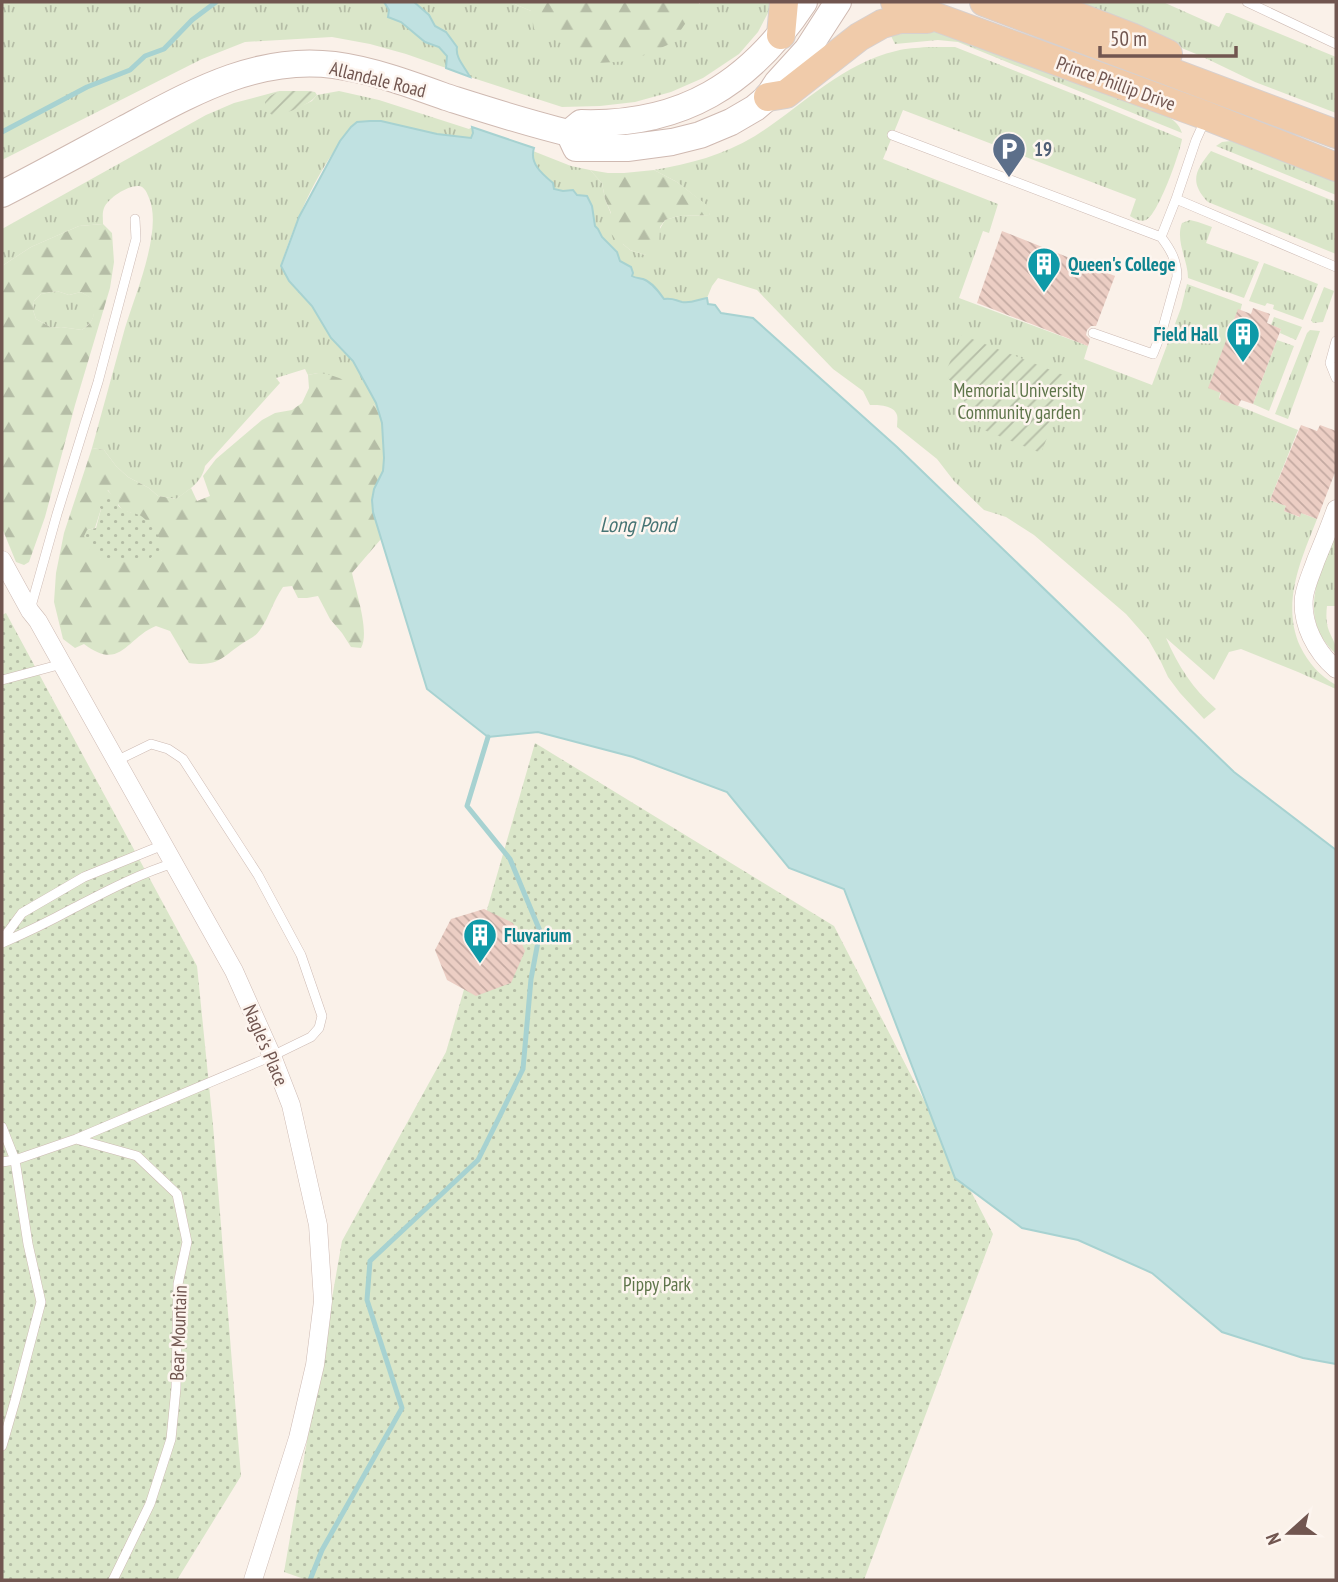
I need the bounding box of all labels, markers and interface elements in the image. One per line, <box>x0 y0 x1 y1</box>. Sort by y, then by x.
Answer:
scale bar <box>1100 14 1236 58</box>
text: 50 m <box>1110 25 1147 52</box>
street label: Prince Phillip Drive <box>1053 50 1179 116</box>
street label: Allandale Road <box>327 55 429 103</box>
parking icon: 19 <box>990 130 1028 179</box>
place label: 19 <box>1034 137 1052 161</box>
building icon: Queen's College <box>1025 245 1063 294</box>
place label: Queen's College <box>1068 252 1176 276</box>
building icon: Field Hall <box>1224 315 1262 364</box>
place label: Field Hall <box>1153 322 1218 346</box>
park label: Memorial University Community garden <box>953 378 1086 424</box>
water label: Long Pond <box>600 511 679 538</box>
building icon: Fluvarium <box>461 916 499 965</box>
place label: Fluvarium <box>504 923 571 947</box>
street label: Nagle's Place <box>238 1001 294 1089</box>
park label: Pippy Park <box>623 1272 692 1296</box>
street label: Bear Mountain <box>164 1285 192 1381</box>
north arrow <box>1254 1498 1324 1568</box>
text: N <box>1260 1530 1286 1548</box>

